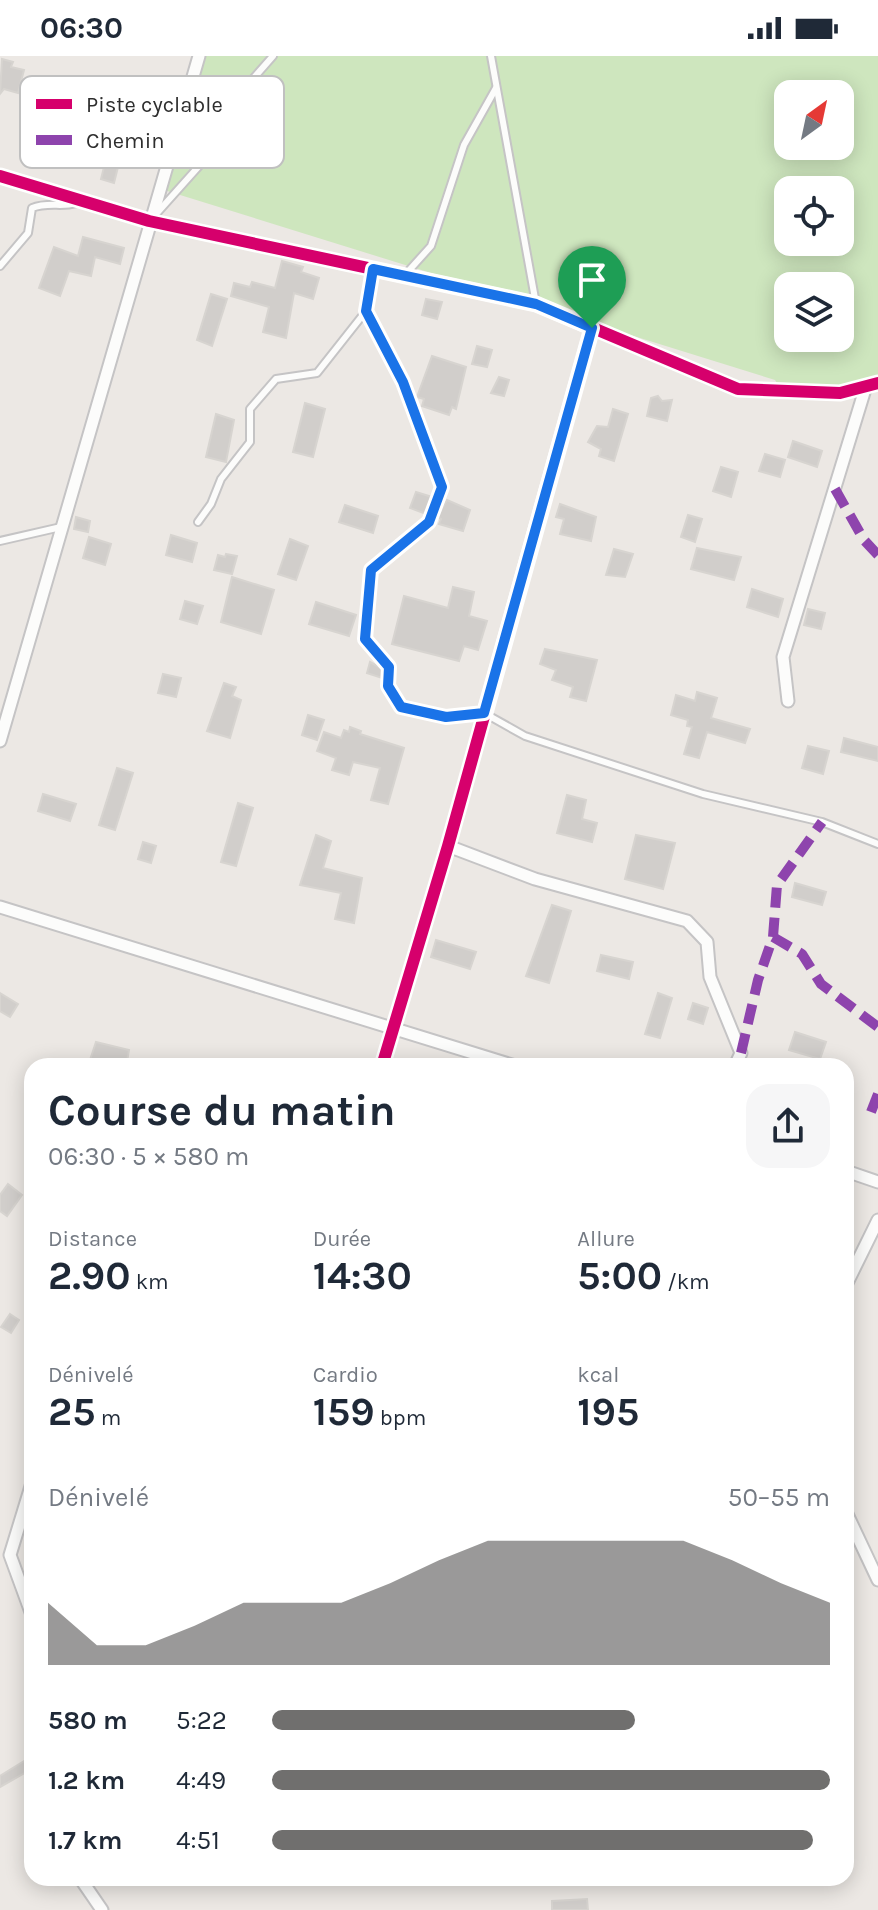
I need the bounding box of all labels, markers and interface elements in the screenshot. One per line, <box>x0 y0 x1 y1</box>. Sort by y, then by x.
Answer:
text: 06:30 <box>40 10 123 46</box>
legend <box>20 76 284 168</box>
north arrow <box>774 80 854 160</box>
map controls <box>774 80 854 352</box>
text: Piste cyclable <box>86 92 223 118</box>
text: Chemin <box>86 128 164 154</box>
button: locate <box>774 176 854 256</box>
pin <box>558 246 626 328</box>
icon: arrive <box>570 258 614 302</box>
button: layers <box>774 272 854 352</box>
button: share <box>746 1084 830 1168</box>
text: Course du matin <box>48 1085 396 1136</box>
text: 06:30 · 5 × 580 m <box>48 1141 249 1172</box>
text: Distance <box>48 1226 137 1252</box>
text: Durée <box>313 1226 371 1252</box>
text: Allure <box>577 1226 635 1252</box>
text: 2.90 <box>48 1252 131 1299</box>
text: 14:30 <box>313 1252 412 1299</box>
text: 5:00 <box>577 1252 662 1299</box>
text: km <box>131 1269 169 1295</box>
text: /km <box>662 1269 710 1295</box>
text: Dénivelé <box>48 1362 133 1388</box>
text: Cardio <box>313 1362 378 1388</box>
text: kcal <box>577 1362 619 1388</box>
text: 25 <box>48 1388 95 1435</box>
text: 159 <box>313 1388 375 1435</box>
text: 195 <box>577 1388 639 1435</box>
text: m <box>95 1405 121 1431</box>
text: bpm <box>375 1405 426 1431</box>
text: Dénivelé <box>48 1482 149 1513</box>
text: 50–55 m <box>728 1482 830 1513</box>
text: 580 m <box>48 1705 128 1736</box>
text: 5:22 <box>176 1705 227 1736</box>
text: 1.2 km <box>48 1765 125 1796</box>
text: 4:49 <box>176 1765 226 1796</box>
text: 1.7 km <box>48 1825 122 1856</box>
text: 4:51 <box>176 1825 220 1856</box>

